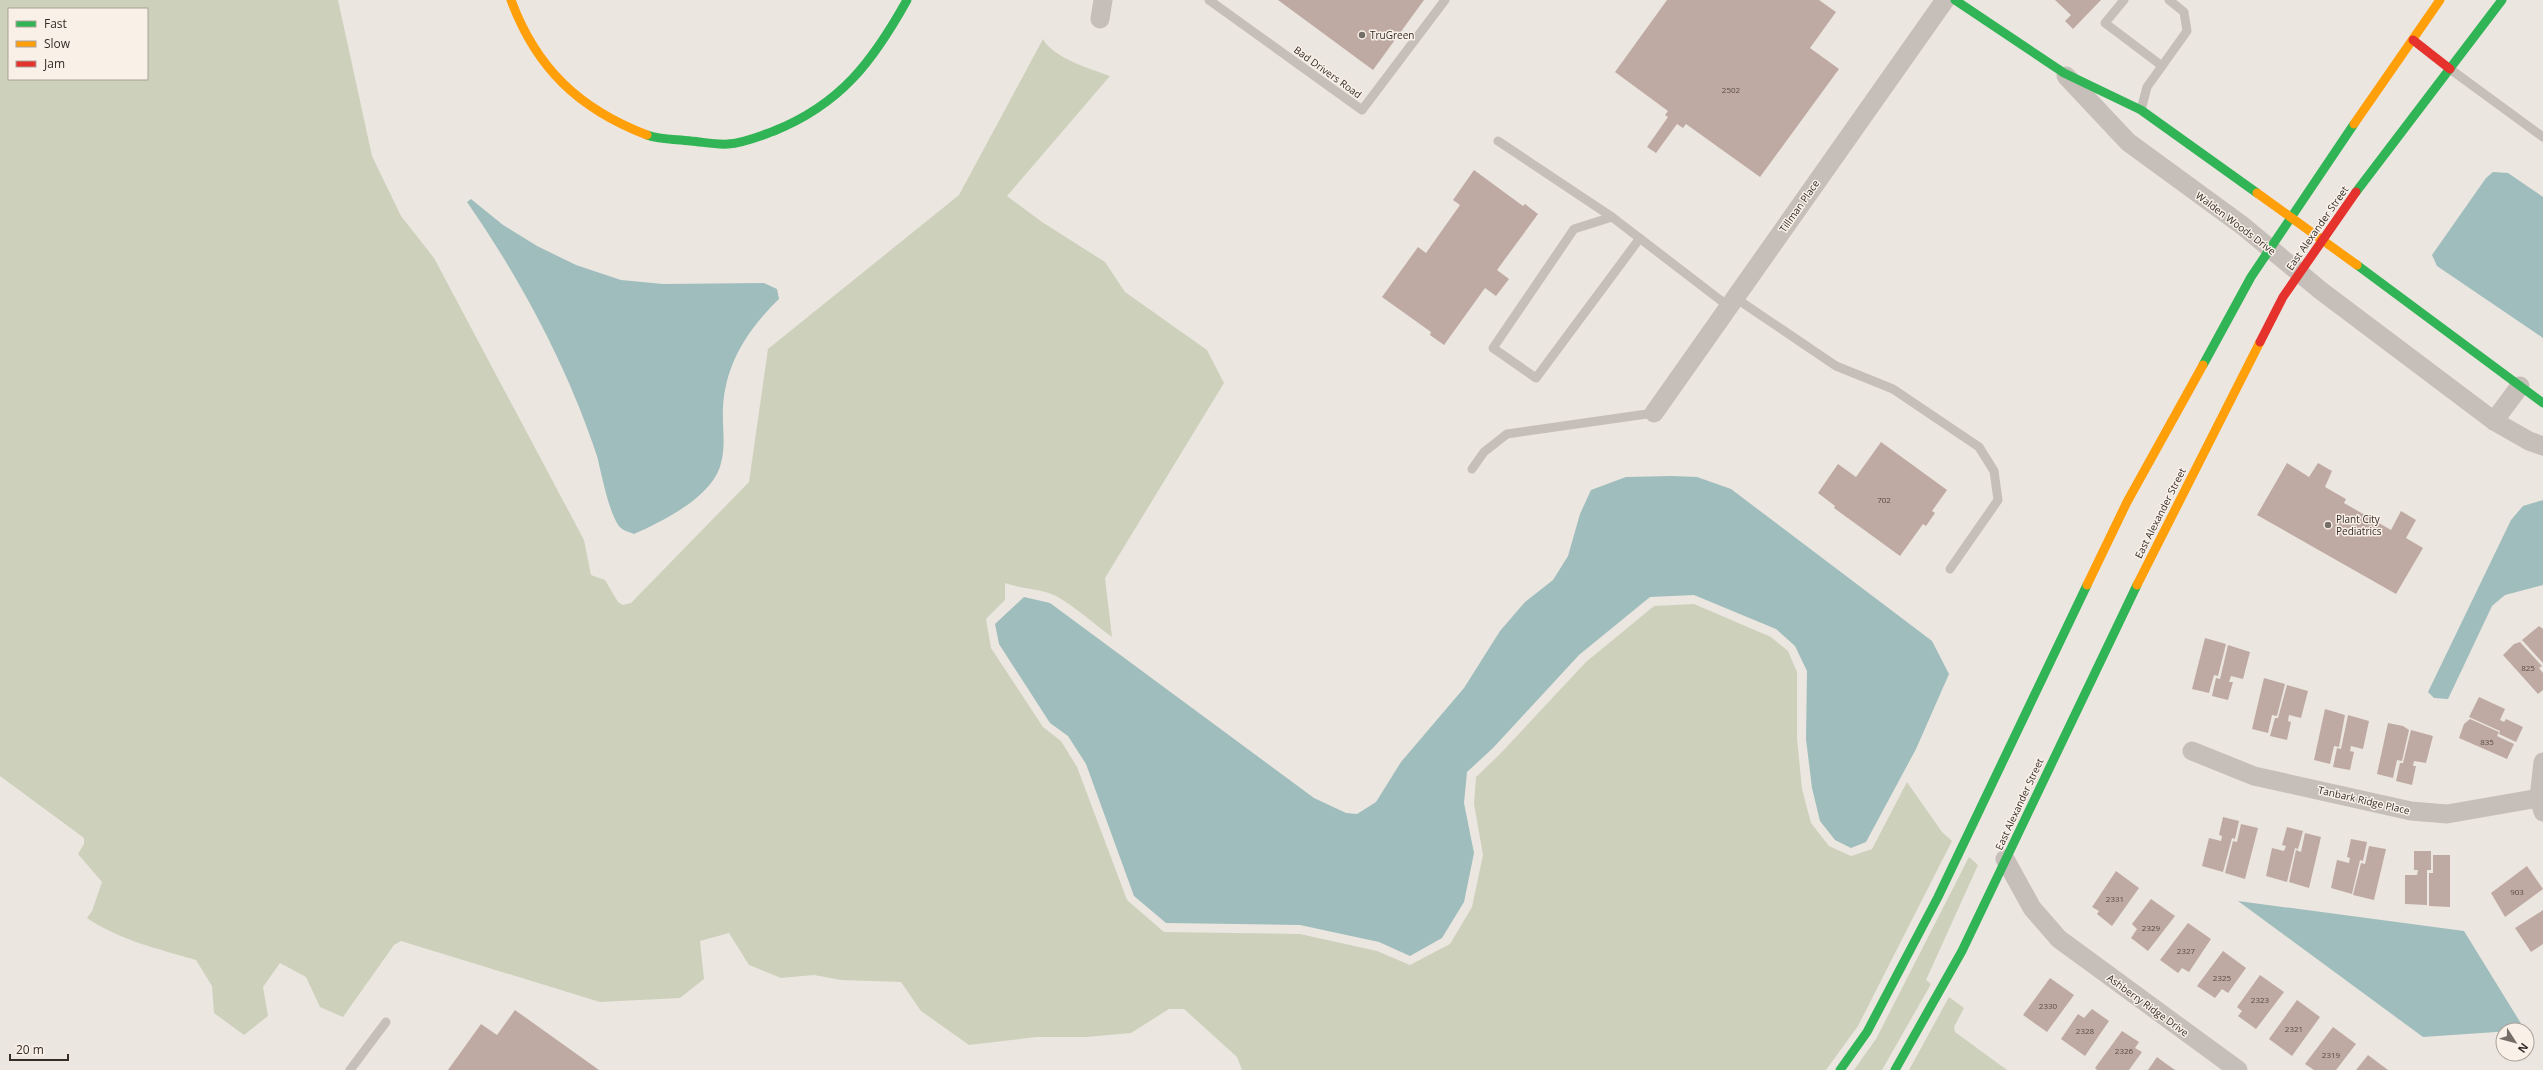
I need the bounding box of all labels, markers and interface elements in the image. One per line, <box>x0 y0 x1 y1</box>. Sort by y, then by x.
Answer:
legend <box>8 8 148 80</box>
text: Fast <box>44 15 67 32</box>
place label: TruGreen <box>1370 28 1414 42</box>
marker: TruGreen <box>1357 30 1367 40</box>
text: Slow <box>44 35 71 52</box>
street label: Bad Drivers Road <box>1291 43 1365 101</box>
text: Jam <box>43 55 65 72</box>
house number: 2502 <box>1722 84 1741 95</box>
street label: Tillman Place <box>1776 177 1822 235</box>
street label: East Alexander Street <box>2283 183 2352 273</box>
street label: Walden Woods Drive <box>2193 188 2279 258</box>
street label: East Alexander Street <box>2131 465 2189 561</box>
house number: 702 <box>1877 494 1891 505</box>
place label: Plant City Pediatrics <box>2336 512 2382 538</box>
marker: Plant City Pediatrics <box>2323 520 2333 530</box>
house number: 825 <box>2521 662 2535 673</box>
house number: 835 <box>2480 736 2494 747</box>
street label: East Alexander Street <box>1992 755 2047 852</box>
street label: Tanbark Ridge Place <box>2317 783 2412 817</box>
house number: 903 <box>2510 886 2524 897</box>
house number: 2331 <box>2106 893 2124 904</box>
house number: 2329 <box>2142 922 2161 933</box>
house number: 2327 <box>2177 945 2196 956</box>
street label: Ashberry Ridge Drive <box>2104 971 2192 1040</box>
house number: 2325 <box>2213 972 2232 983</box>
house number: 2323 <box>2251 994 2270 1005</box>
house number: 2330 <box>2039 1000 2058 1011</box>
north arrow <box>2495 1022 2535 1062</box>
house number: 2321 <box>2285 1023 2303 1034</box>
house number: 2328 <box>2076 1025 2095 1036</box>
scale bar <box>10 1036 68 1062</box>
text: N <box>2515 1040 2532 1056</box>
text: 20 m <box>16 1041 44 1058</box>
house number: 2326 <box>2115 1045 2134 1056</box>
house number: 2319 <box>2322 1049 2341 1060</box>

